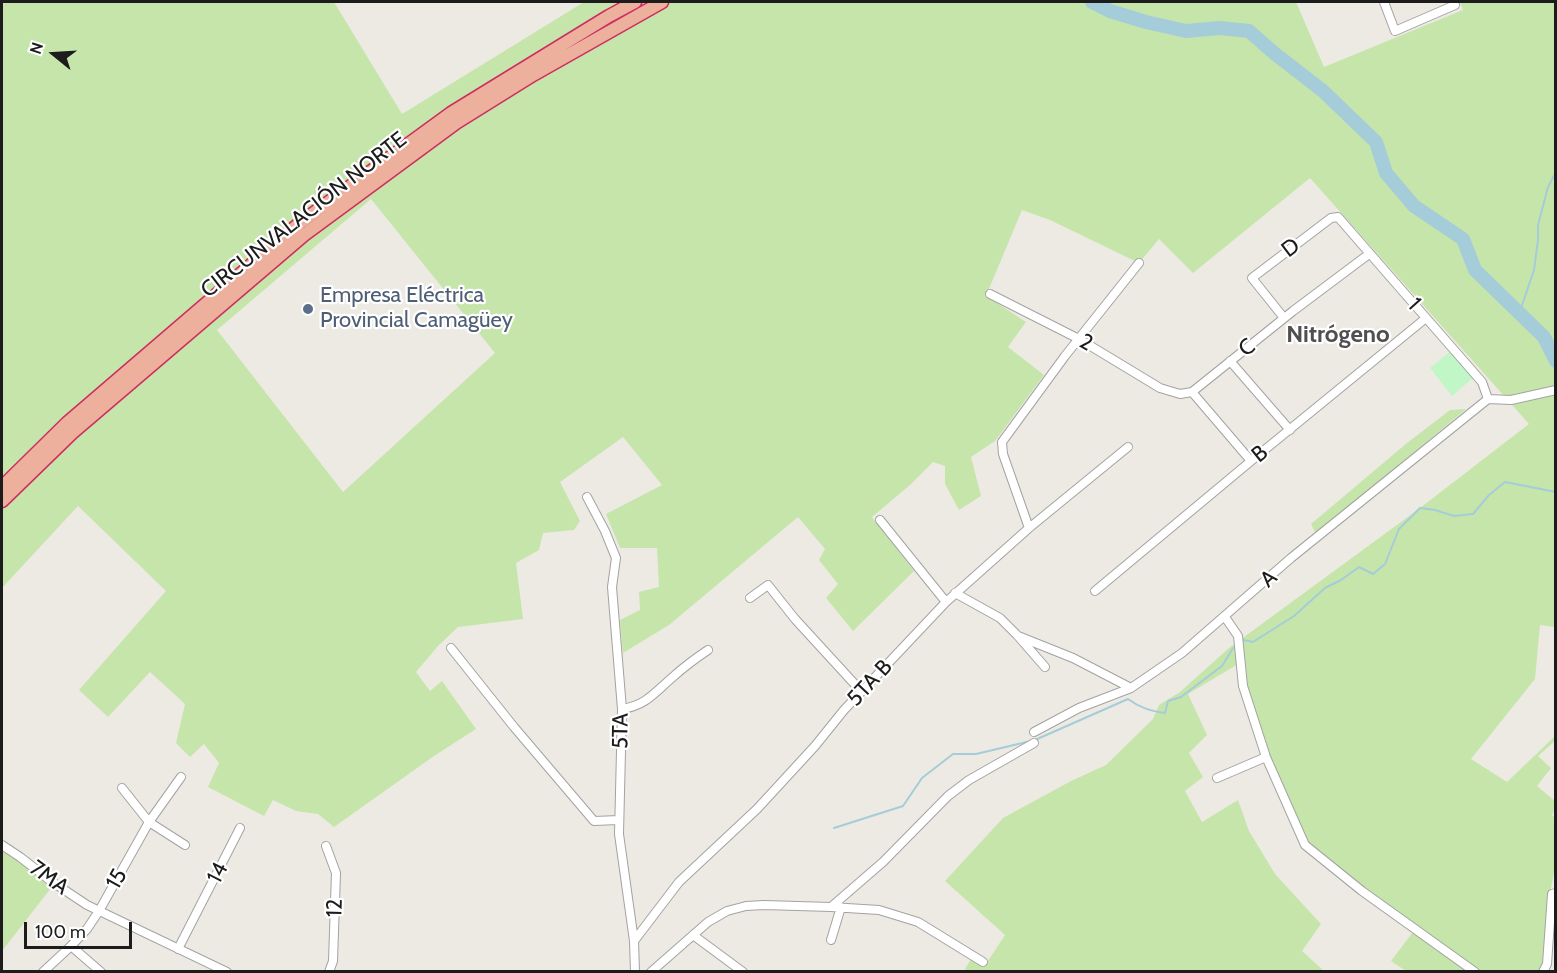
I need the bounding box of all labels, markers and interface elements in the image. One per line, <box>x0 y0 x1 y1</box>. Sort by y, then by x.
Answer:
north arrow <box>24 24 84 84</box>
text: N <box>26 40 47 57</box>
street label: CIRCUNVALACIÓN NORTE <box>196 127 412 303</box>
street label: D <box>1277 233 1305 263</box>
place label: Empresa Eléctrica Provincial Camagüey <box>320 283 513 334</box>
street label: 1 <box>1402 293 1426 315</box>
marker: Empresa Eléctrica Provincial Camagüey <box>301 302 315 316</box>
district label: Nitrógeno <box>1286 321 1390 349</box>
street label: 2 <box>1075 329 1097 357</box>
street label: C <box>1234 333 1260 363</box>
street label: B <box>1247 440 1273 468</box>
street label: A <box>1255 565 1283 593</box>
street label: 5TA B <box>842 654 898 712</box>
street label: 5TA <box>607 713 635 749</box>
street label: 7MA <box>24 855 74 901</box>
street label: 14 <box>202 858 234 888</box>
street label: 15 <box>101 864 133 894</box>
street label: 12 <box>321 898 349 918</box>
scale bar <box>27 910 135 948</box>
text: 100 m <box>35 921 86 943</box>

